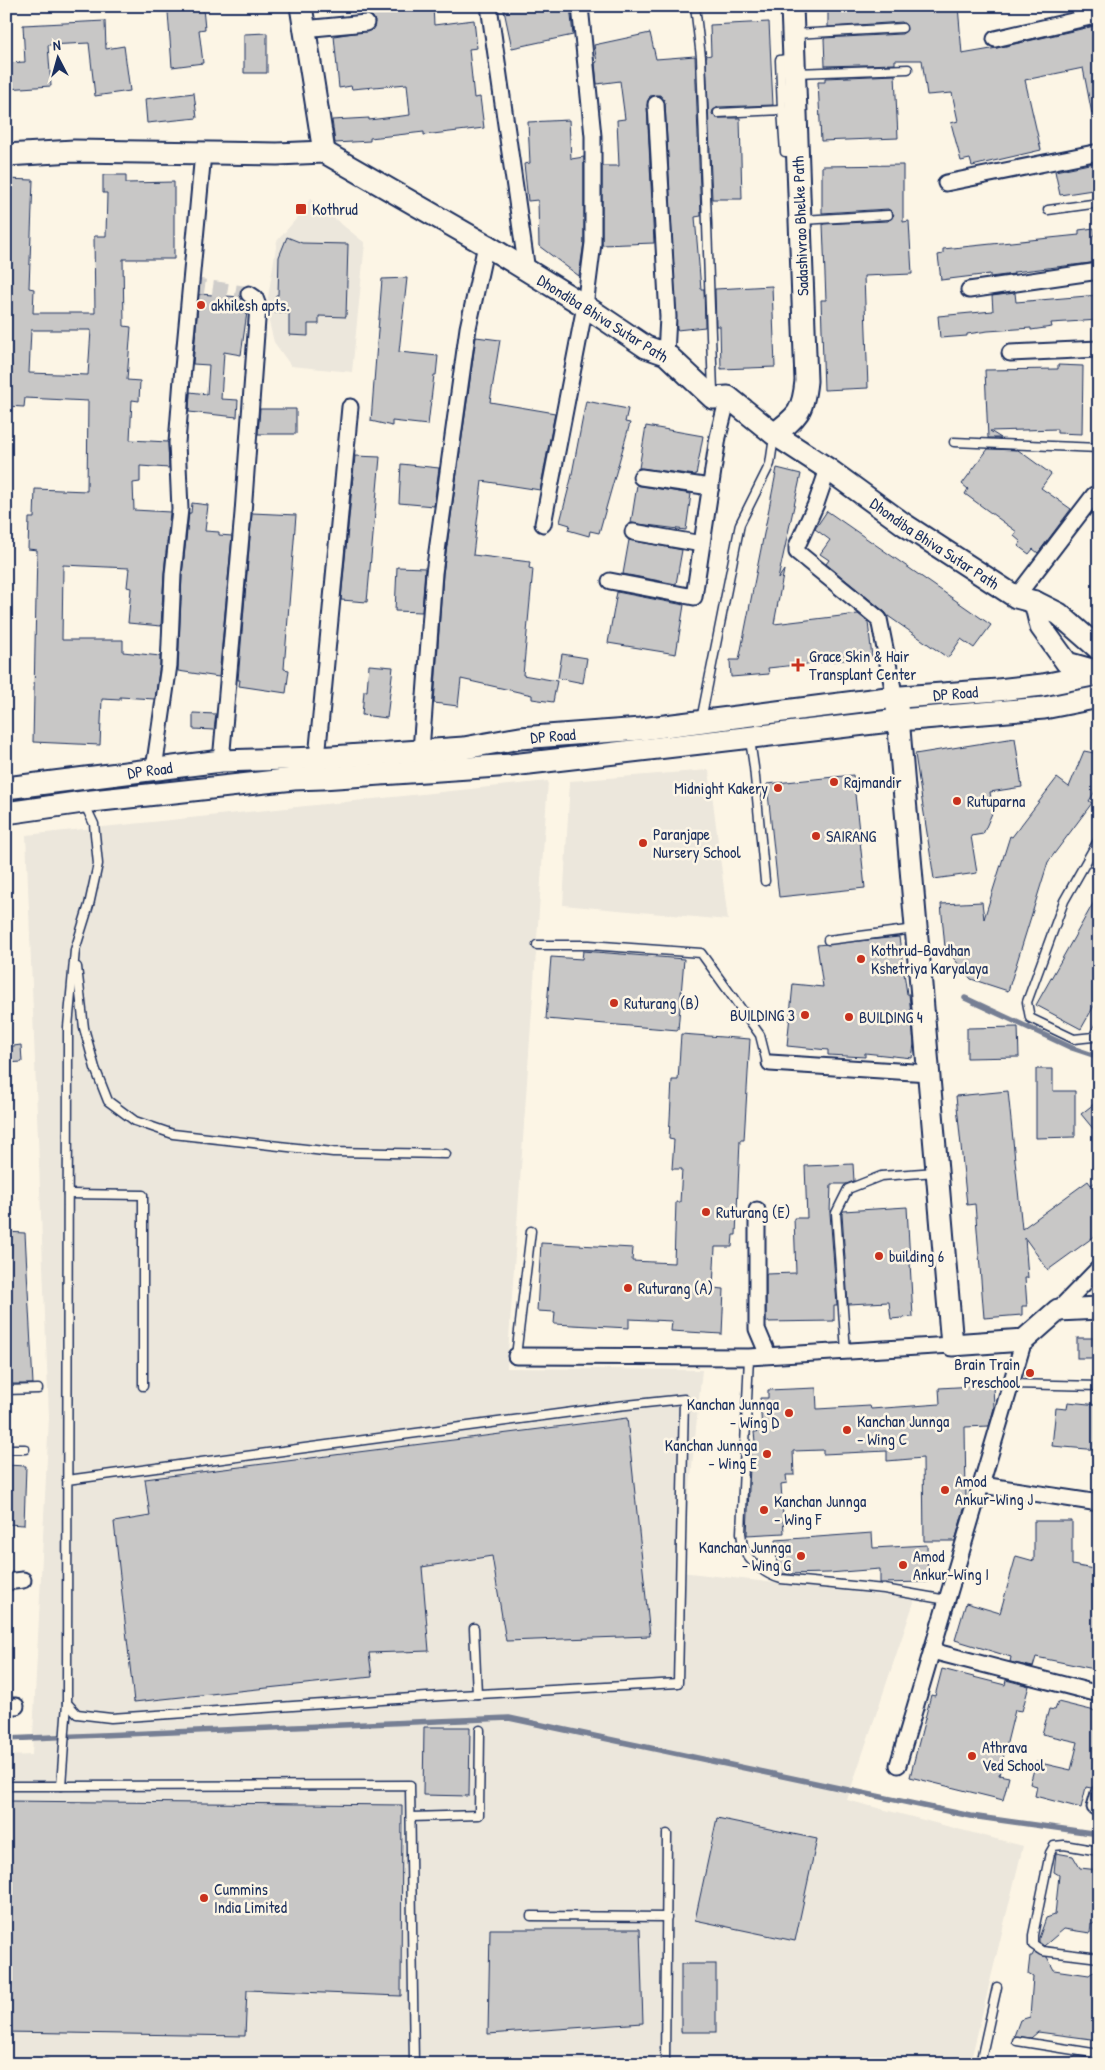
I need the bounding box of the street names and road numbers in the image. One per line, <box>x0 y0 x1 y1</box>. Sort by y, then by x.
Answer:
street label: Sadashivrao Bhelke Path <box>787 155 813 296</box>
street label: Dhondiba Bhiva Sutar Path <box>533 269 673 367</box>
street label: Dhondiba Bhiva Sutar Path <box>866 492 1004 595</box>
street label: DP Road <box>932 680 979 706</box>
street label: DP Road <box>530 723 576 748</box>
street label: DP Road <box>126 756 174 784</box>

